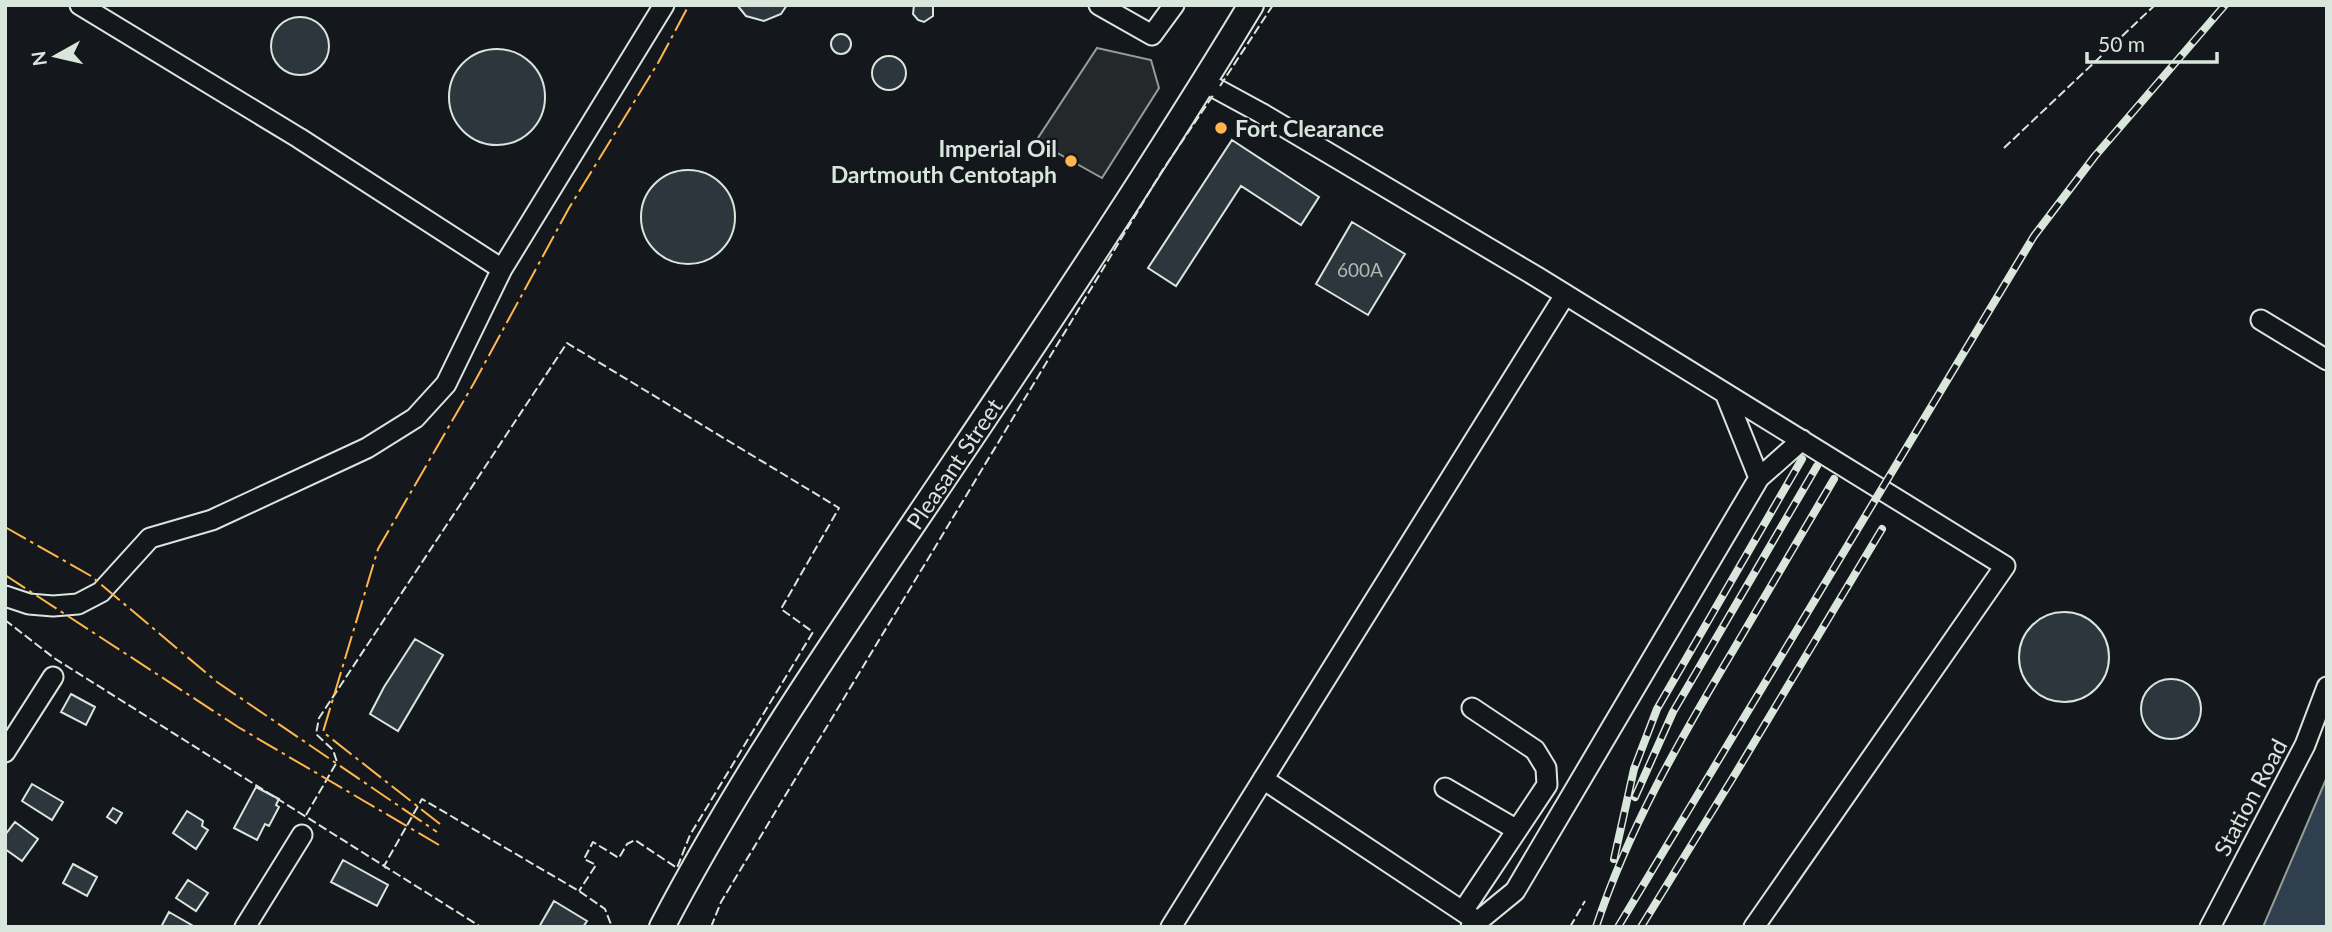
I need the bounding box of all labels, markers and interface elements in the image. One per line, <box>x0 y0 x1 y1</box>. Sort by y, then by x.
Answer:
north arrow <box>21 21 91 91</box>
scale bar <box>2087 21 2216 65</box>
text: 50 m <box>2098 31 2145 56</box>
text: N <box>26 50 51 67</box>
place label: Fort Clearance <box>1235 114 1384 142</box>
marker: Fort Clearance <box>1213 120 1229 136</box>
place label: Imperial Oil Dartmouth Centotaph <box>831 134 1057 188</box>
marker: Imperial Oil Dartmouth Centotaph <box>1063 153 1079 169</box>
house number: 600A <box>1337 258 1383 281</box>
street label: Pleasant Street <box>900 392 1008 534</box>
street label: Station Road <box>2207 734 2293 860</box>

